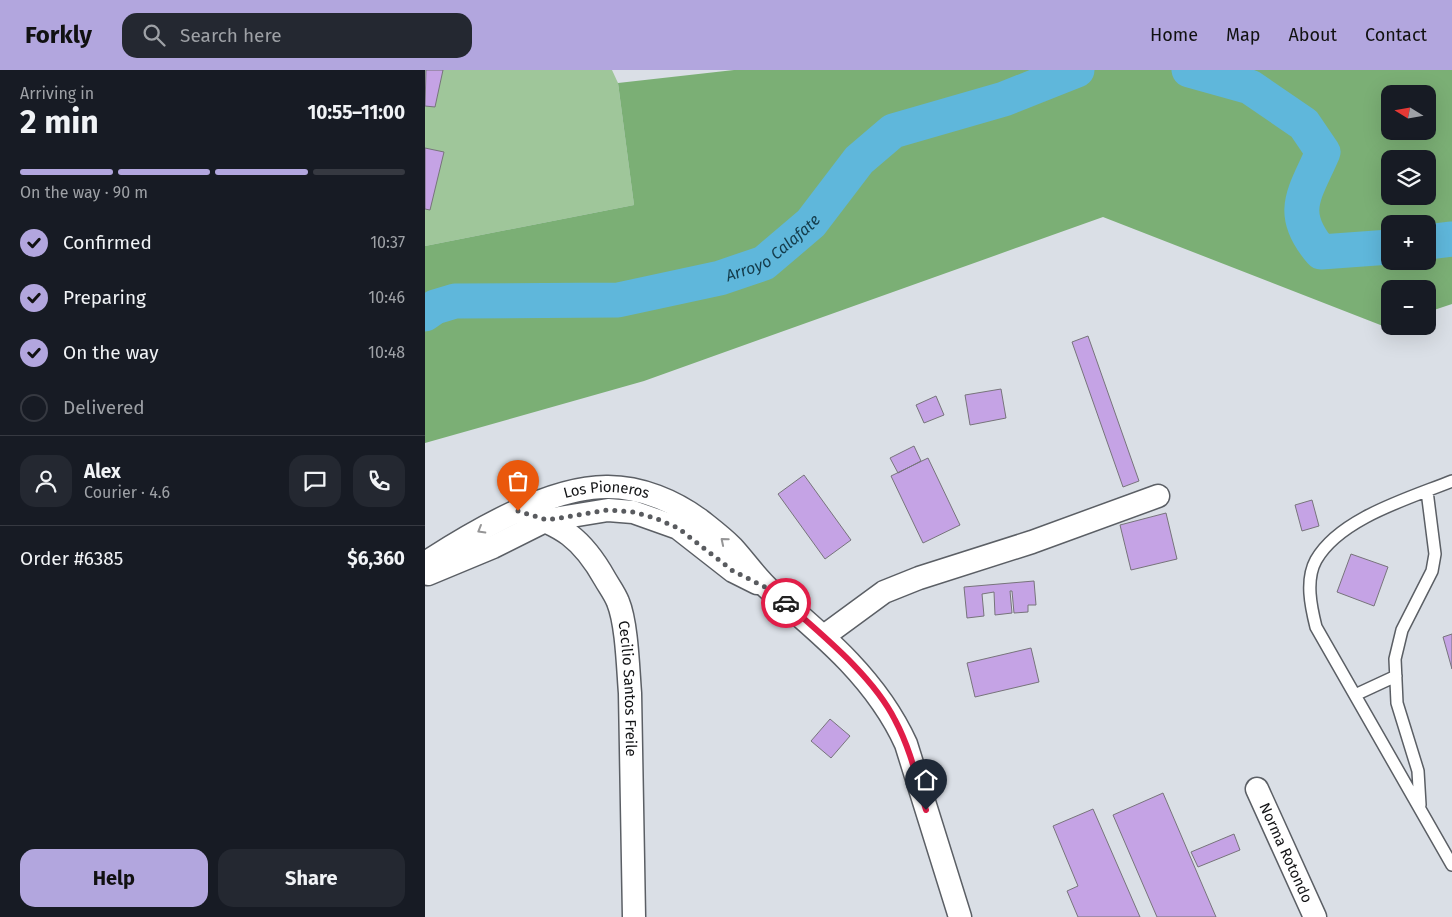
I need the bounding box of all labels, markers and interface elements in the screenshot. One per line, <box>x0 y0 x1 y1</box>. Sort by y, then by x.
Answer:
search box <box>122 13 472 58</box>
text: Forkly <box>25 21 92 49</box>
icon: search <box>140 21 168 49</box>
text: Search here <box>180 24 282 47</box>
text: Home <box>1150 24 1198 46</box>
text: Map <box>1226 24 1260 46</box>
text: About <box>1288 24 1337 46</box>
text: Contact <box>1365 24 1427 46</box>
text: Arriving in <box>20 84 94 103</box>
north arrow <box>1381 85 1436 140</box>
map controls <box>1381 85 1436 335</box>
text: 10:55–11:00 <box>307 101 405 124</box>
text: 2 min <box>20 103 99 141</box>
button: layers <box>1381 150 1436 205</box>
text: On the way · 90 m <box>20 183 148 202</box>
water label: Arroyo Calafate <box>722 210 824 285</box>
button: + <box>1381 215 1436 270</box>
icon: check <box>20 229 48 257</box>
text: Confirmed <box>63 231 152 254</box>
text: 10:37 <box>370 233 405 252</box>
button: − <box>1381 280 1436 335</box>
icon: check <box>20 284 48 312</box>
text: Preparing <box>63 286 146 309</box>
text: 10:46 <box>368 288 405 307</box>
icon: check <box>20 339 48 367</box>
text: On the way <box>63 341 159 364</box>
text: 10:48 <box>368 343 405 362</box>
text: Delivered <box>63 396 145 419</box>
button: person <box>20 455 72 507</box>
button: chat <box>289 455 341 507</box>
button: phone <box>353 455 405 507</box>
text: Alex <box>84 460 121 483</box>
pin <box>497 460 539 511</box>
icon: bag <box>504 467 532 495</box>
street label: Los Pioneros <box>561 478 652 502</box>
text: Courier · 4.6 <box>84 483 170 502</box>
one-way arrow <box>477 524 486 534</box>
one-way arrow <box>721 537 730 546</box>
text: Order #6385 <box>20 547 123 570</box>
text: $6,360 <box>347 547 405 570</box>
courier <box>761 578 811 628</box>
icon: car <box>772 589 800 617</box>
street label: Cecilio Santos Freile <box>614 619 640 757</box>
pin <box>905 759 947 810</box>
icon: home <box>912 766 940 794</box>
street label: Norma Rotondo <box>1255 800 1316 906</box>
button: Help <box>20 849 208 907</box>
button: Share <box>218 849 405 907</box>

